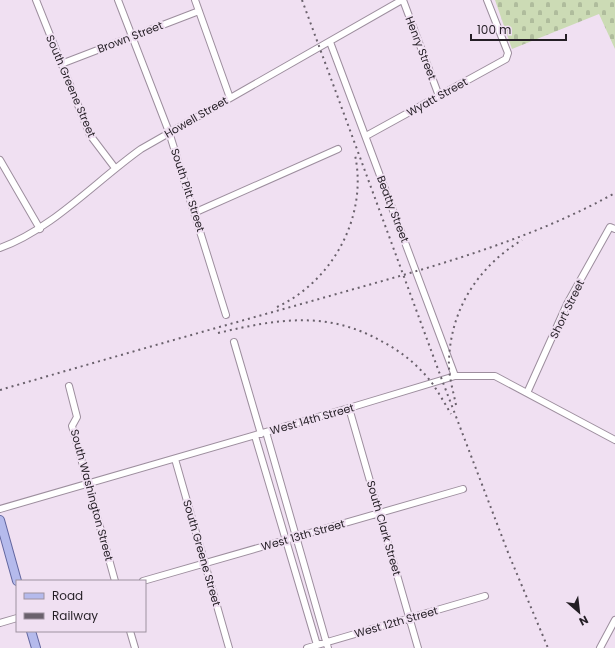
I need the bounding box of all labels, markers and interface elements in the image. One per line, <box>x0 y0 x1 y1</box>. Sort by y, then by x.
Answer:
street label: Henry Street <box>402 14 440 82</box>
scale bar <box>471 16 566 42</box>
street label: Brown Street <box>95 17 165 57</box>
text: 100 m <box>477 21 511 38</box>
street label: South Greene Street <box>42 32 100 140</box>
street label: Wyatt Street <box>404 74 470 120</box>
street label: Howell Street <box>161 92 231 142</box>
street label: South Pitt Street <box>167 146 209 234</box>
street label: Beatty Street <box>373 173 413 245</box>
street label: Short Street <box>546 277 588 341</box>
street label: West 14th Street <box>268 399 356 439</box>
street label: South Washington Street <box>67 427 117 563</box>
street label: South Clark Street <box>363 479 405 577</box>
street label: South Greene Street <box>179 498 225 608</box>
street label: West 13th Street <box>259 515 347 555</box>
legend <box>16 580 146 632</box>
text: Road <box>52 587 83 604</box>
north arrow <box>559 592 599 632</box>
street label: West 12th Street <box>352 602 440 642</box>
text: Railway <box>52 607 98 624</box>
text: N <box>576 612 591 630</box>

